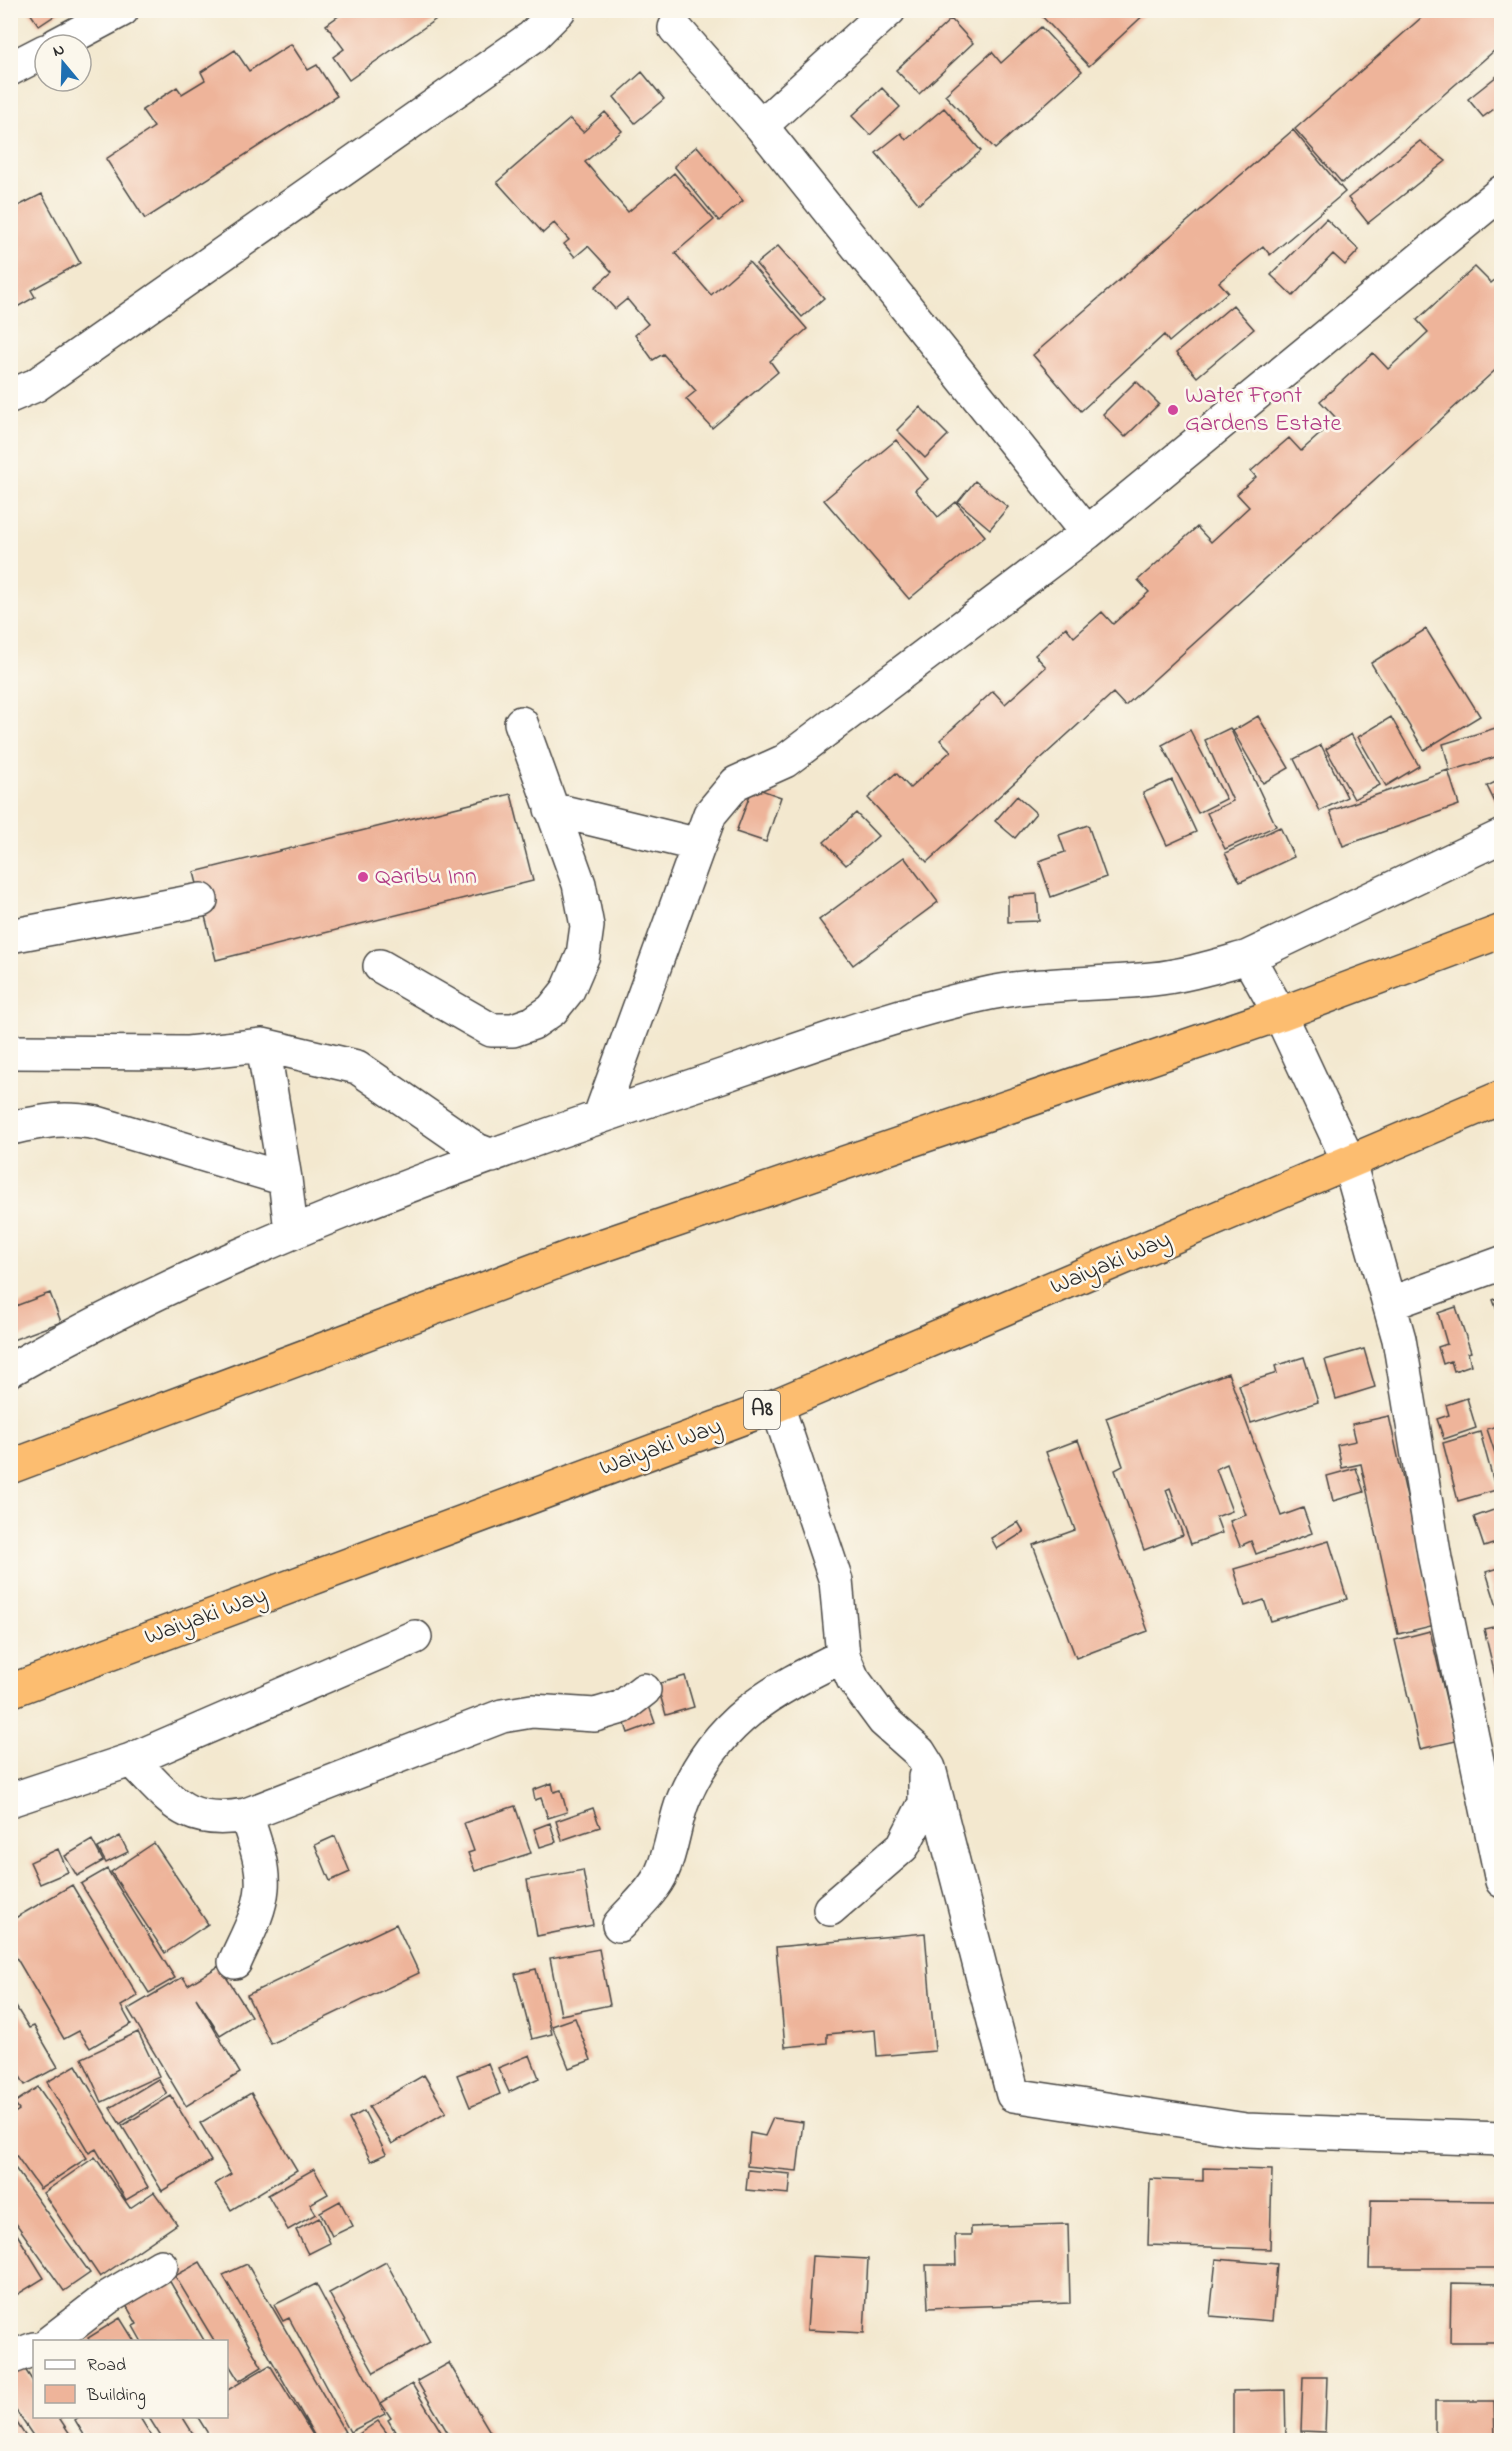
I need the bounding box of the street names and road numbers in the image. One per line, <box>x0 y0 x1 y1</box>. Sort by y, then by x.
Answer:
street label: Waiyaki Way <box>1045 1223 1177 1306</box>
road number: A8 <box>744 1391 780 1429</box>
street label: Waiyaki Way <box>595 1410 727 1487</box>
street label: Waiyaki Way <box>140 1579 272 1656</box>

